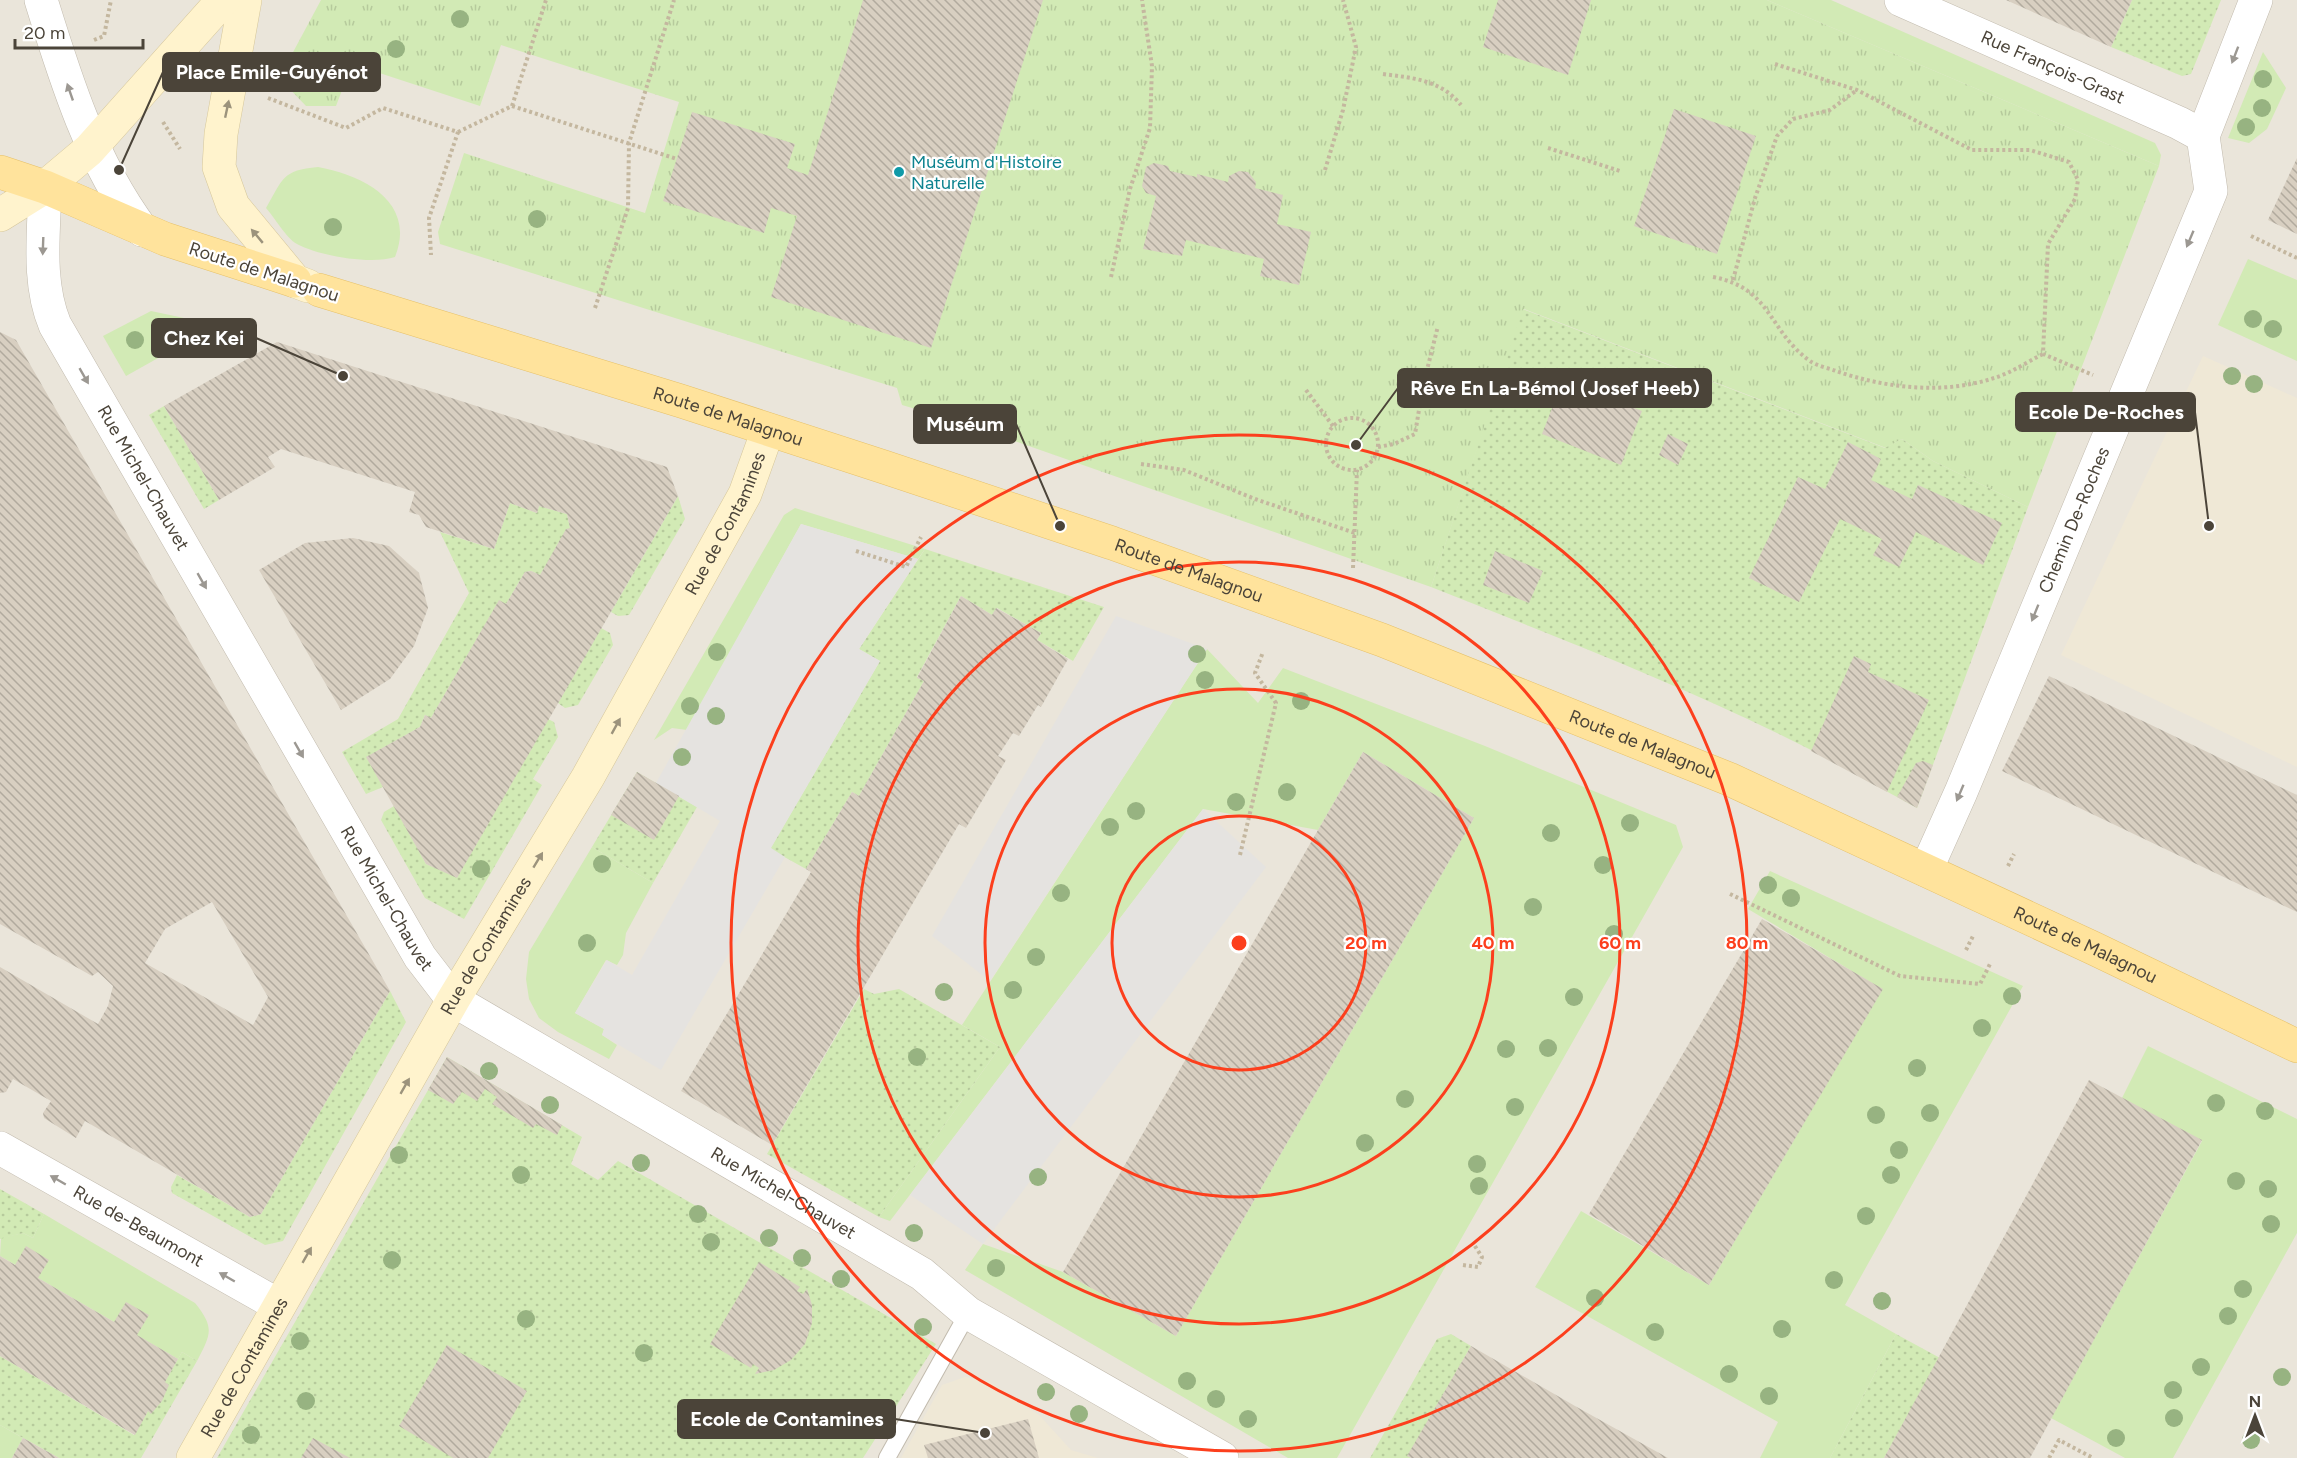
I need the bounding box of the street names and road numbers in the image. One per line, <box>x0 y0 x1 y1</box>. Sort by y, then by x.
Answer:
street label: Rue François-Grast <box>1977 26 2128 109</box>
street label: Route de Malagnou <box>186 237 342 307</box>
street label: Route de Malagnou <box>650 382 806 451</box>
street label: Rue Michel-Chauvet <box>93 401 194 555</box>
street label: Chemin De-Roches <box>2034 444 2114 596</box>
street label: Rue de Contamines <box>680 449 770 599</box>
street label: Route de Malagnou <box>1111 534 1266 607</box>
street label: Route de Malagnou <box>1566 705 1719 784</box>
street label: Rue Michel-Chauvet <box>336 822 438 976</box>
street label: Rue de Contamines <box>436 873 536 1019</box>
street label: Route de Malagnou <box>2010 902 2161 988</box>
street label: Rue Michel-Chauvet <box>707 1142 860 1244</box>
street label: Rue de-Beaumont <box>69 1181 208 1272</box>
street label: Rue de Contamines <box>196 1294 293 1442</box>

